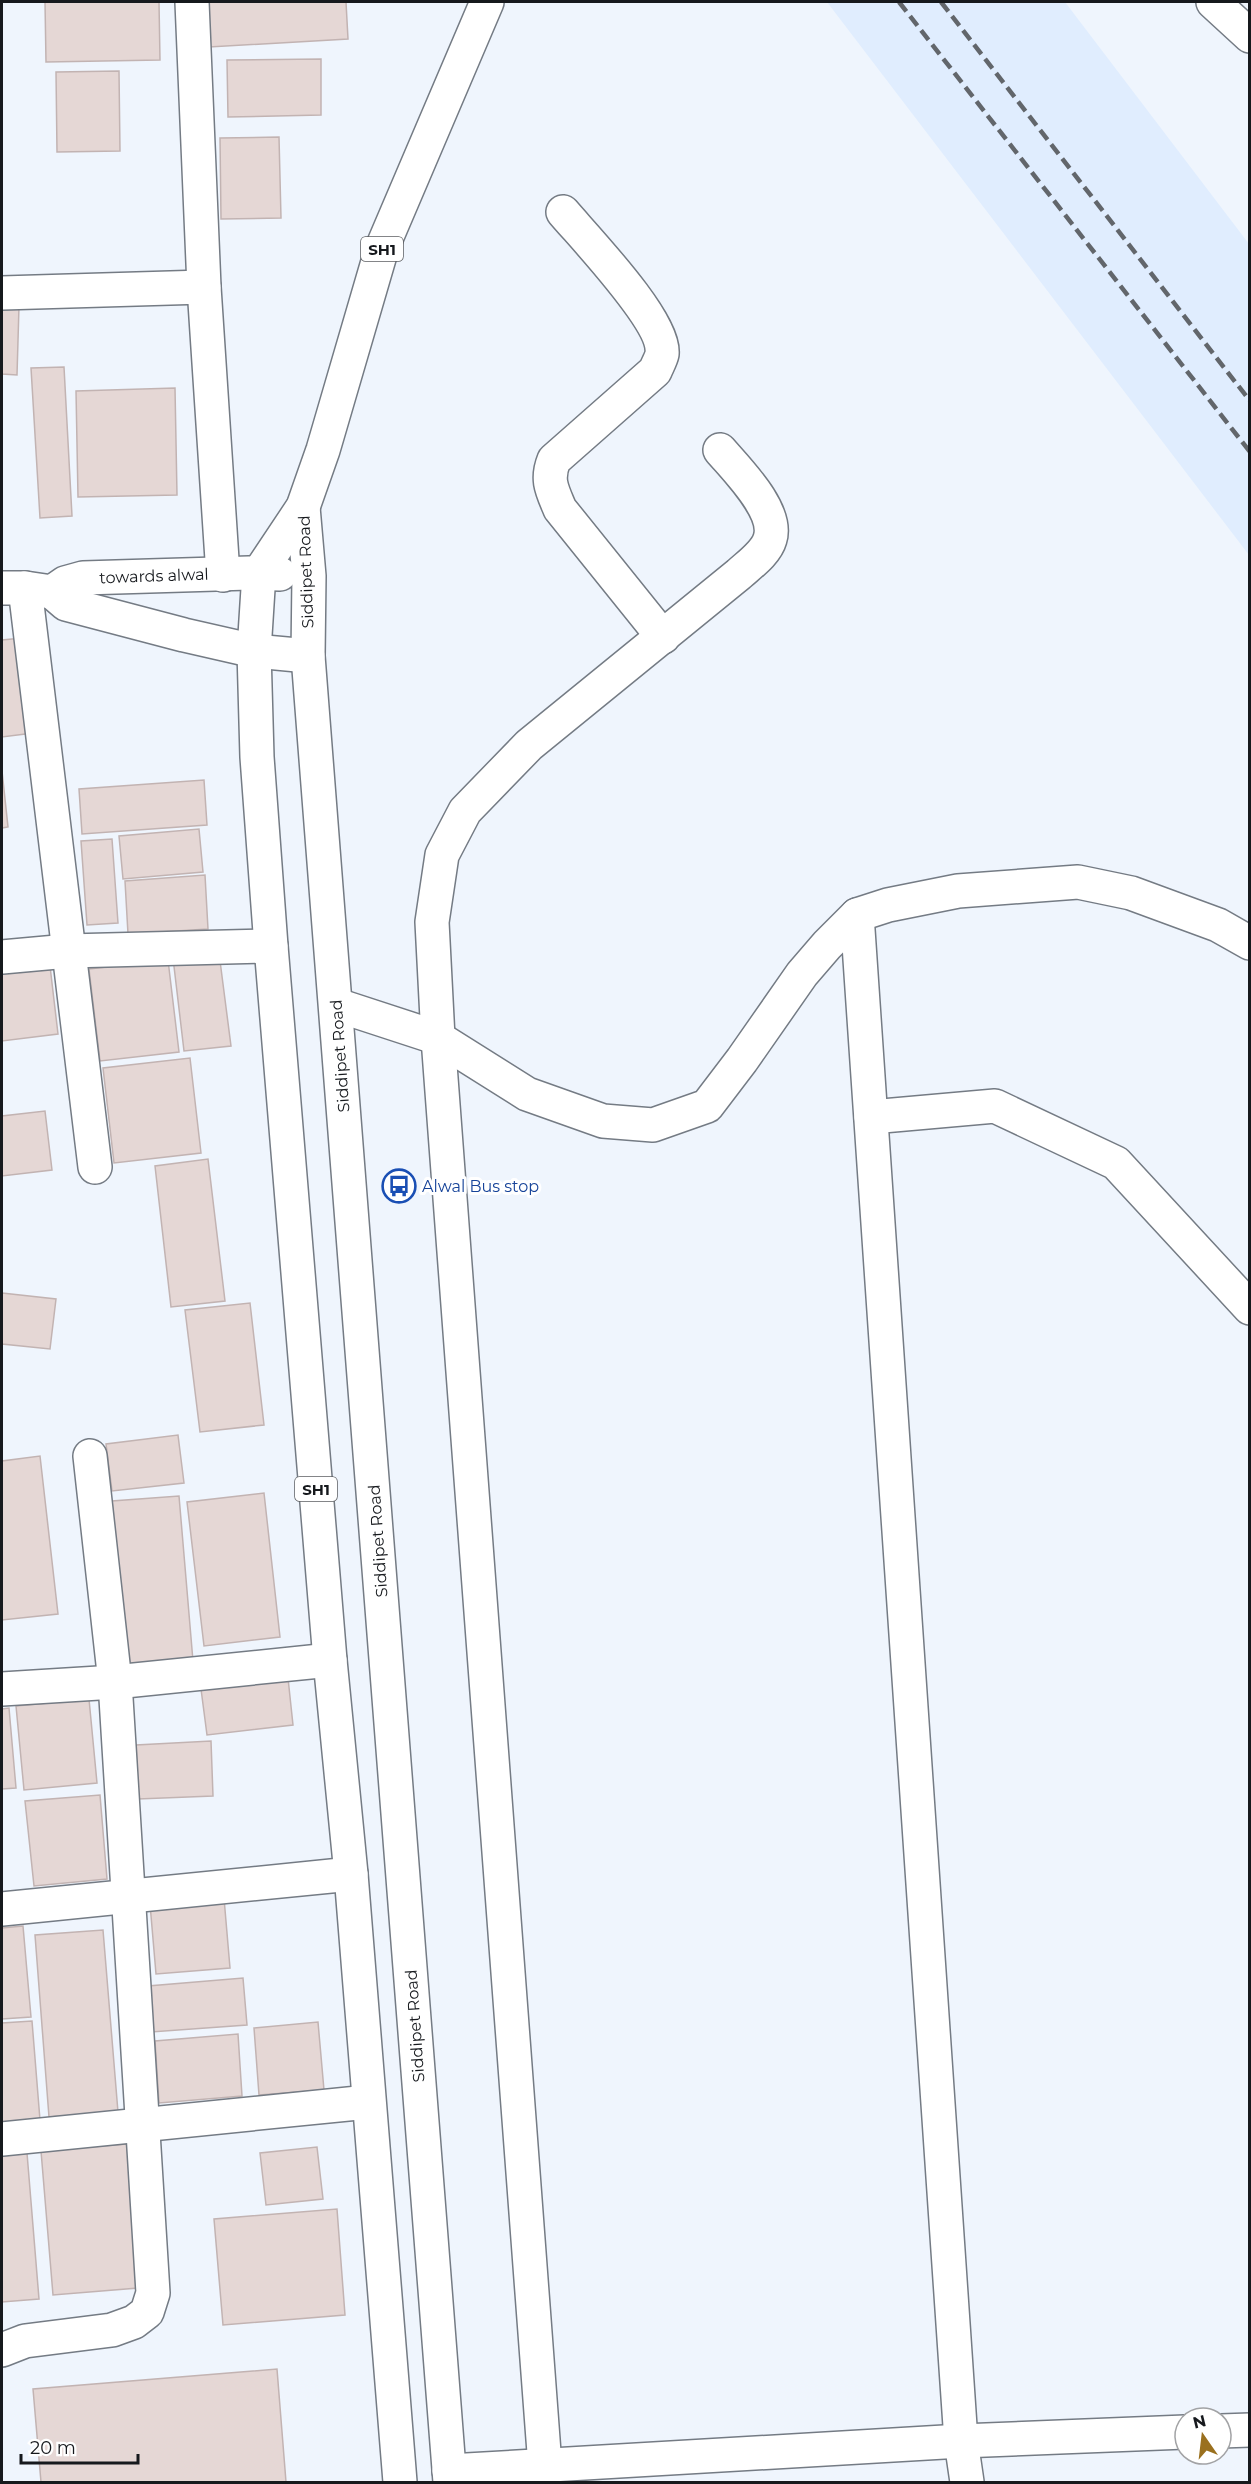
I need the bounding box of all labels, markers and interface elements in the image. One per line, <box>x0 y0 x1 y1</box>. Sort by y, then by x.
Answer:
road number: SH1 <box>361 237 403 261</box>
street label: Siddipet Road <box>295 515 317 629</box>
street label: towards alwal <box>99 565 209 587</box>
street label: Siddipet Road <box>327 999 353 1113</box>
bus stop icon: Alwal Bus stop <box>381 1168 417 1204</box>
place label: Alwal Bus stop <box>422 1177 539 1196</box>
road number: SH1 <box>295 1477 337 1501</box>
street label: Siddipet Road <box>365 1484 391 1598</box>
street label: Siddipet Road <box>402 1969 428 2083</box>
north arrow <box>1173 2406 1233 2466</box>
text: N <box>1191 2411 1208 2433</box>
scale bar <box>21 2427 138 2465</box>
text: 20 m <box>30 2437 76 2459</box>

